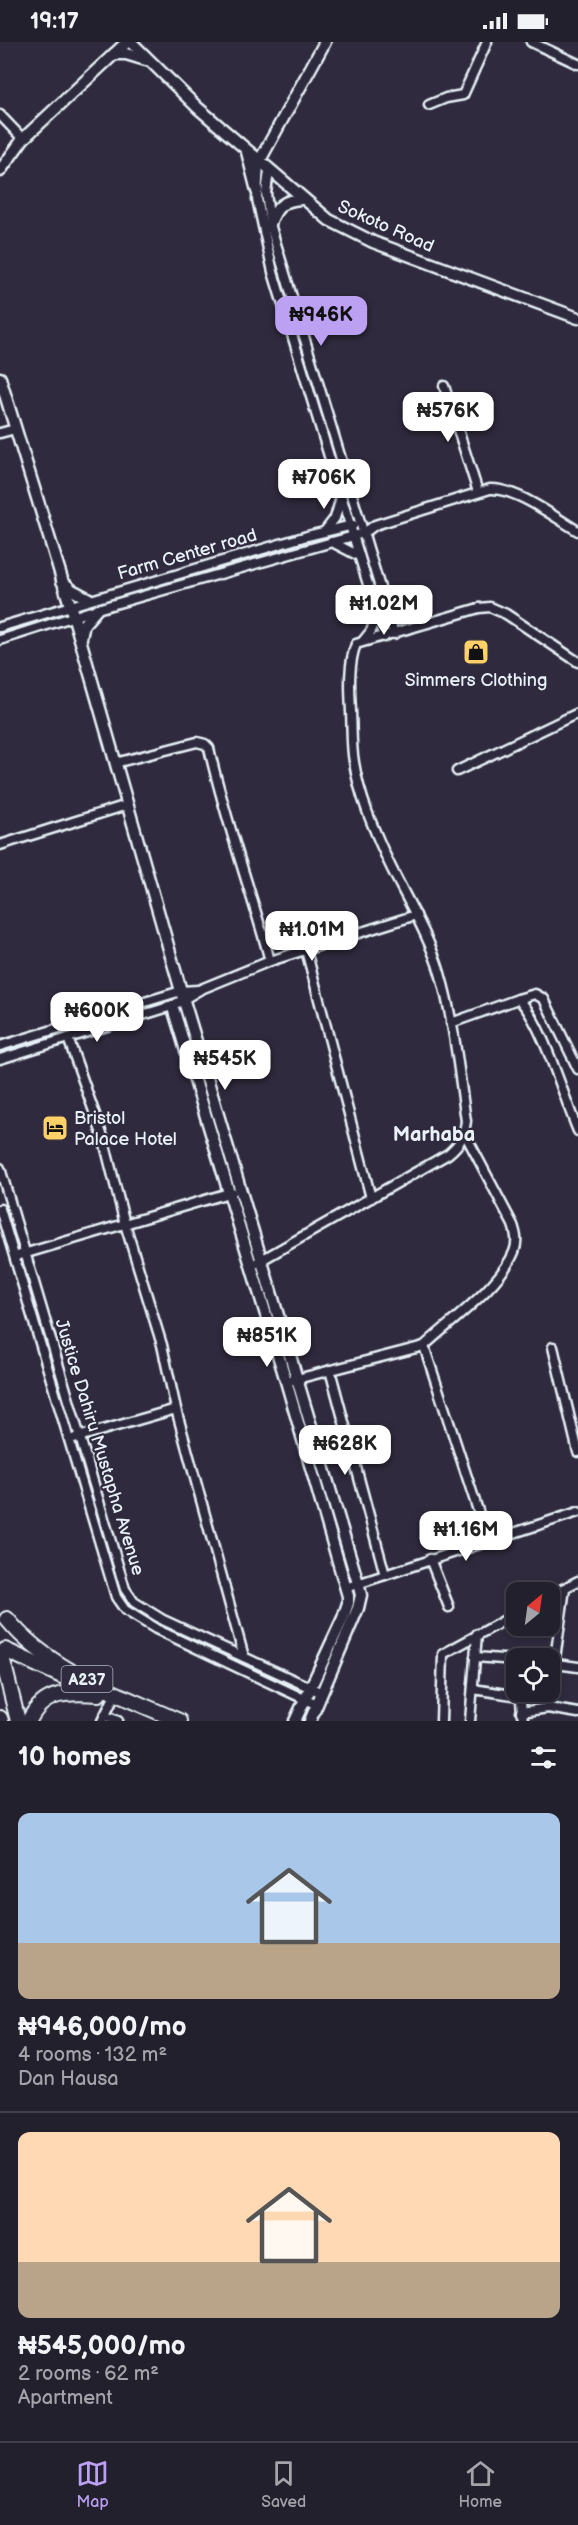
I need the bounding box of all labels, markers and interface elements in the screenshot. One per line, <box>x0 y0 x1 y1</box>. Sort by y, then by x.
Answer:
text: 19:17 <box>30 8 79 35</box>
street label: Sokoto Road <box>334 196 437 257</box>
pin: ₦946K <box>279 296 363 347</box>
text: ₦946K <box>289 303 353 327</box>
pin: ₦576K <box>406 392 490 443</box>
text: ₦576K <box>417 399 479 423</box>
pin: ₦706K <box>282 459 366 510</box>
text: ₦706K <box>292 466 356 490</box>
street label: Farm Center road <box>115 525 259 584</box>
pin: ₦1.02M <box>335 585 433 636</box>
text: ₦1.02M <box>350 592 418 616</box>
shop icon: Simmers Clothing <box>461 637 491 667</box>
place label: Simmers Clothing <box>405 670 547 691</box>
pin: ₦1.01M <box>263 911 361 962</box>
text: ₦1.01M <box>279 918 345 942</box>
pin: ₦600K <box>55 992 139 1043</box>
text: ₦600K <box>64 999 130 1023</box>
pin: ₦545K <box>183 1040 267 1091</box>
text: ₦545K <box>194 1047 256 1071</box>
place label: Bristol Palace Hotel <box>74 1108 177 1150</box>
hotel icon: Bristol Palace Hotel <box>40 1113 70 1143</box>
district label: Marhaba <box>393 1123 475 1147</box>
street label: Justice Dahiru Mustapha Avenue <box>50 1316 149 1578</box>
pin: ₦851K <box>225 1317 309 1368</box>
text: ₦851K <box>237 1324 297 1348</box>
pin: ₦628K <box>303 1425 387 1476</box>
text: ₦628K <box>313 1432 377 1456</box>
pin: ₦1.16M <box>417 1511 515 1562</box>
text: ₦1.16M <box>433 1518 499 1542</box>
north arrow <box>506 1582 560 1636</box>
map controls <box>506 1582 560 1702</box>
button: locate <box>506 1648 560 1702</box>
road number: A237 <box>62 1666 112 1692</box>
icon: filters <box>527 1741 560 1774</box>
text: 10 homes <box>18 1742 131 1773</box>
icon: home <box>235 1852 343 1960</box>
text: ₦946,000/mo <box>18 2012 187 2043</box>
text: 4 rooms · 132 m² <box>18 2043 167 2067</box>
text: Dan Hausa <box>18 2067 119 2091</box>
icon: home <box>235 2171 343 2279</box>
text: ₦545,000/mo <box>18 2331 186 2362</box>
text: 2 rooms · 62 m² <box>18 2362 159 2386</box>
text: Apartment <box>18 2386 113 2410</box>
tab: Map <box>76 2457 109 2512</box>
tab: Saved <box>261 2457 306 2512</box>
tab: Home <box>458 2457 502 2512</box>

